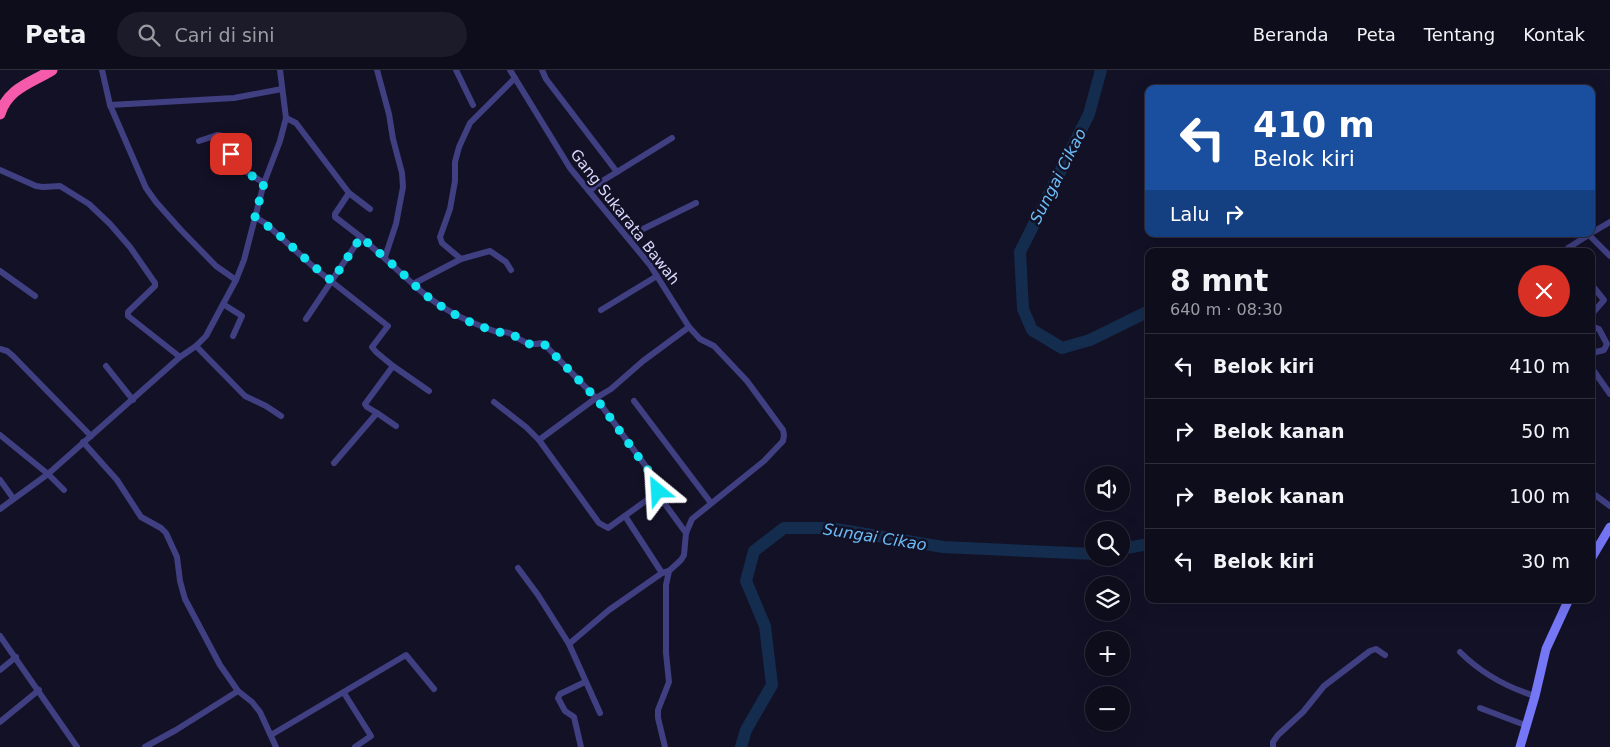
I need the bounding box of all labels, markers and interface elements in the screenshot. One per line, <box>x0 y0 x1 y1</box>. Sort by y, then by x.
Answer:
search box <box>117 12 467 57</box>
text: Peta <box>25 21 87 49</box>
icon: search <box>135 21 163 49</box>
text: Cari di sini <box>175 24 274 46</box>
text: Beranda <box>1253 24 1328 45</box>
text: Peta <box>1356 24 1396 45</box>
text: Tentang <box>1424 24 1495 45</box>
text: Kontak <box>1523 24 1585 45</box>
icon: left <box>1170 105 1235 170</box>
text: 410 m <box>1253 105 1375 145</box>
water label: Sungai Cikao <box>1026 125 1090 227</box>
pin <box>210 133 252 175</box>
icon: arrive <box>217 140 245 168</box>
street label: Gang Sukarata Bawah <box>567 146 683 288</box>
text: Belok kiri <box>1253 146 1355 171</box>
icon: right <box>1220 200 1248 228</box>
text: Lalu <box>1170 203 1210 225</box>
text: 8 mnt <box>1170 263 1268 298</box>
button: close <box>1518 265 1570 317</box>
text: 640 m · 08:30 <box>1170 300 1283 319</box>
icon: left <box>1170 352 1198 380</box>
text: Belok kiri <box>1213 355 1314 377</box>
text: 410 m <box>1509 355 1570 377</box>
icon: right <box>1170 417 1198 445</box>
text: Belok kanan <box>1213 420 1345 442</box>
text: 50 m <box>1521 420 1570 442</box>
position arrow <box>631 464 683 516</box>
map controls <box>1085 466 1130 731</box>
button: sound <box>1085 466 1130 511</box>
icon: right <box>1170 482 1198 510</box>
text: Belok kanan <box>1213 485 1345 507</box>
text: 100 m <box>1509 485 1570 507</box>
water label: Sungai Cikao <box>822 519 928 555</box>
button: search <box>1085 521 1130 566</box>
icon: left <box>1170 547 1198 575</box>
text: Belok kiri <box>1213 550 1314 572</box>
text: 30 m <box>1521 550 1570 572</box>
button: layers <box>1085 576 1130 621</box>
button: + <box>1085 631 1130 676</box>
button: − <box>1085 686 1130 731</box>

